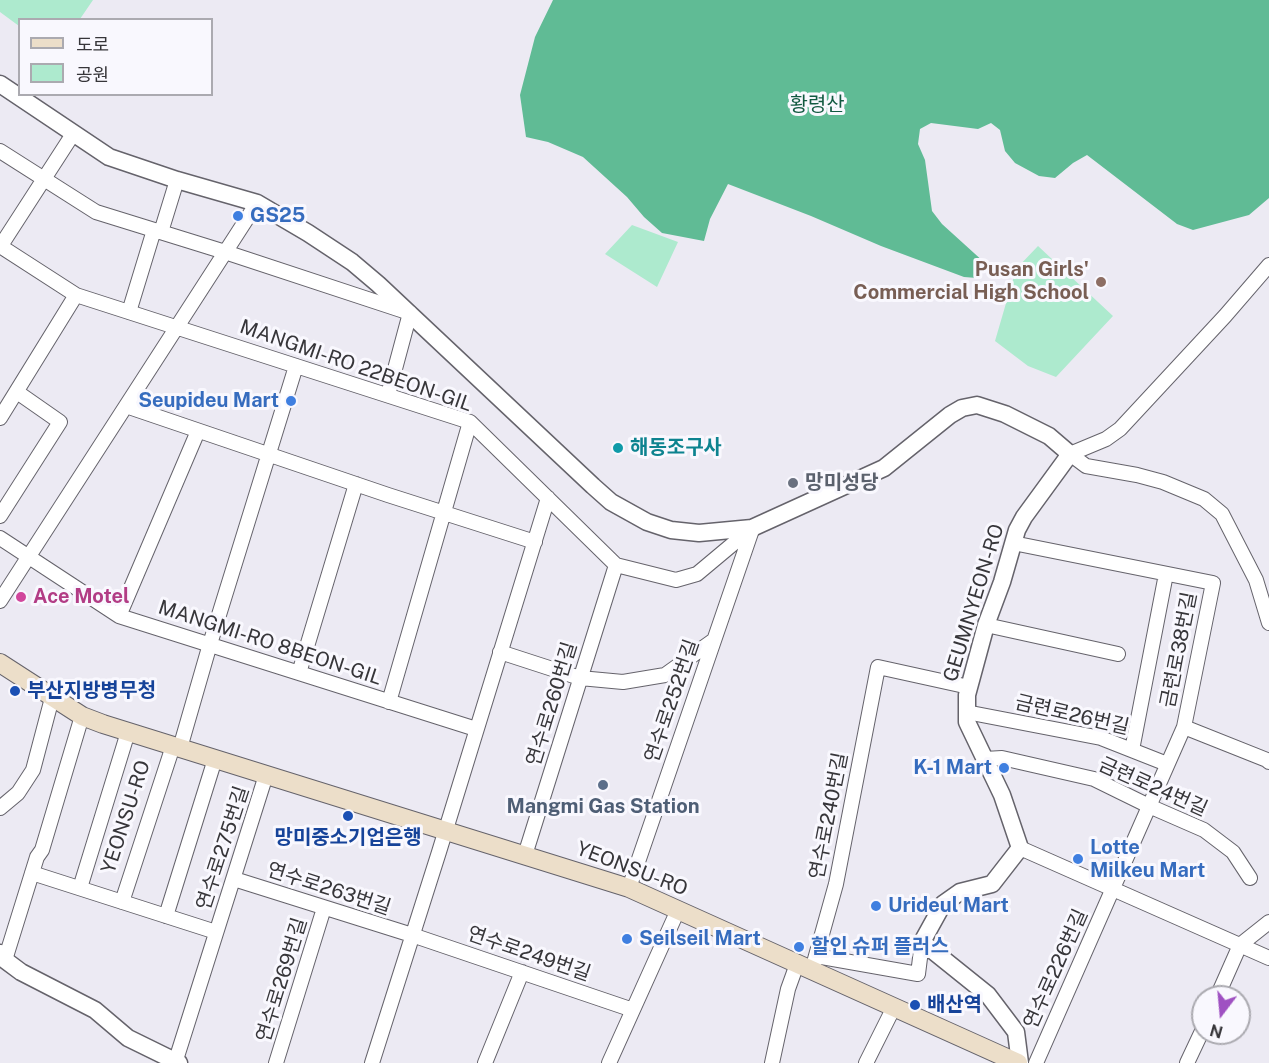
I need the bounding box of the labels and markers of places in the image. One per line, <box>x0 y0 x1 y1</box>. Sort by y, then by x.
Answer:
place label: GS25 <box>250 204 305 228</box>
marker: GS25 <box>231 209 245 223</box>
place label: Pusan Girls' Commercial High School <box>853 258 1089 305</box>
marker: Pusan Girls' Commercial High School <box>1094 275 1108 289</box>
place label: Seupideu Mart <box>138 389 279 413</box>
marker: Seupideu Mart <box>284 394 298 408</box>
place label: 해동조구사 <box>630 436 722 460</box>
marker: 해동조구사 <box>611 441 625 455</box>
place label: 망미성당 <box>805 471 879 495</box>
marker: 망미성당 <box>786 476 800 490</box>
place label: Ace Motel <box>33 585 130 609</box>
marker: Ace Motel <box>14 590 28 604</box>
place label: 부산지방병무청 <box>27 679 156 703</box>
marker: 부산지방병무청 <box>8 684 22 698</box>
place label: K-1 Mart <box>913 756 992 780</box>
marker: K-1 Mart <box>997 761 1011 775</box>
marker: Mangmi Gas Station <box>596 778 610 792</box>
place label: Mangmi Gas Station <box>506 795 700 819</box>
marker: 망미중소기업은행 <box>341 809 355 823</box>
place label: 망미중소기업은행 <box>274 826 422 850</box>
place label: Lotte Milkeu Mart <box>1090 836 1205 883</box>
marker: Lotte Milkeu Mart <box>1071 852 1085 866</box>
place label: Urideul Mart <box>888 894 1009 918</box>
marker: Urideul Mart <box>869 899 883 913</box>
place label: Seilseil Mart <box>639 927 761 951</box>
marker: Seilseil Mart <box>620 932 634 946</box>
place label: 할인 슈퍼 플러스 <box>811 935 949 959</box>
marker: 할인 슈퍼 플러스 <box>792 940 806 954</box>
place label: 배산역 <box>927 993 982 1017</box>
marker: 배산역 <box>908 998 922 1012</box>

